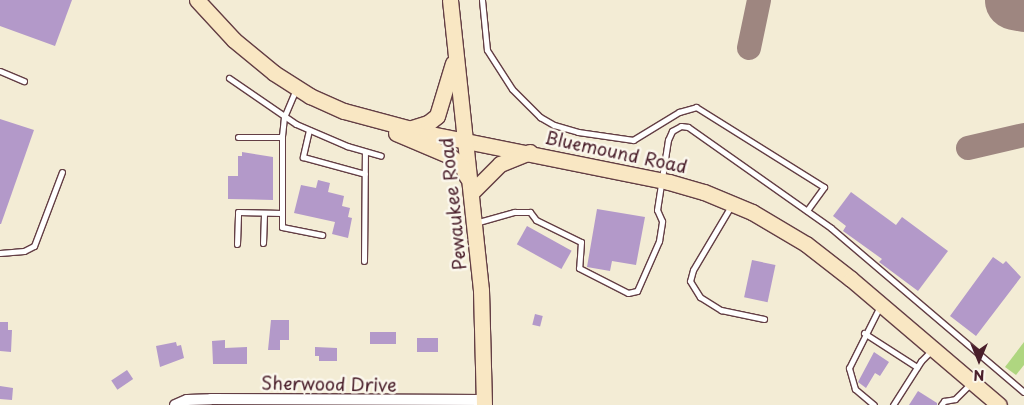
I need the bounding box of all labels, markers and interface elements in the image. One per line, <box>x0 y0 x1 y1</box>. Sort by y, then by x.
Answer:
street label: Bluemound Road <box>543 126 689 178</box>
street label: Pewaukee Road <box>435 136 471 272</box>
north arrow <box>954 335 1004 385</box>
text: N <box>973 365 985 386</box>
street label: Sherwood Drive <box>261 372 397 396</box>

